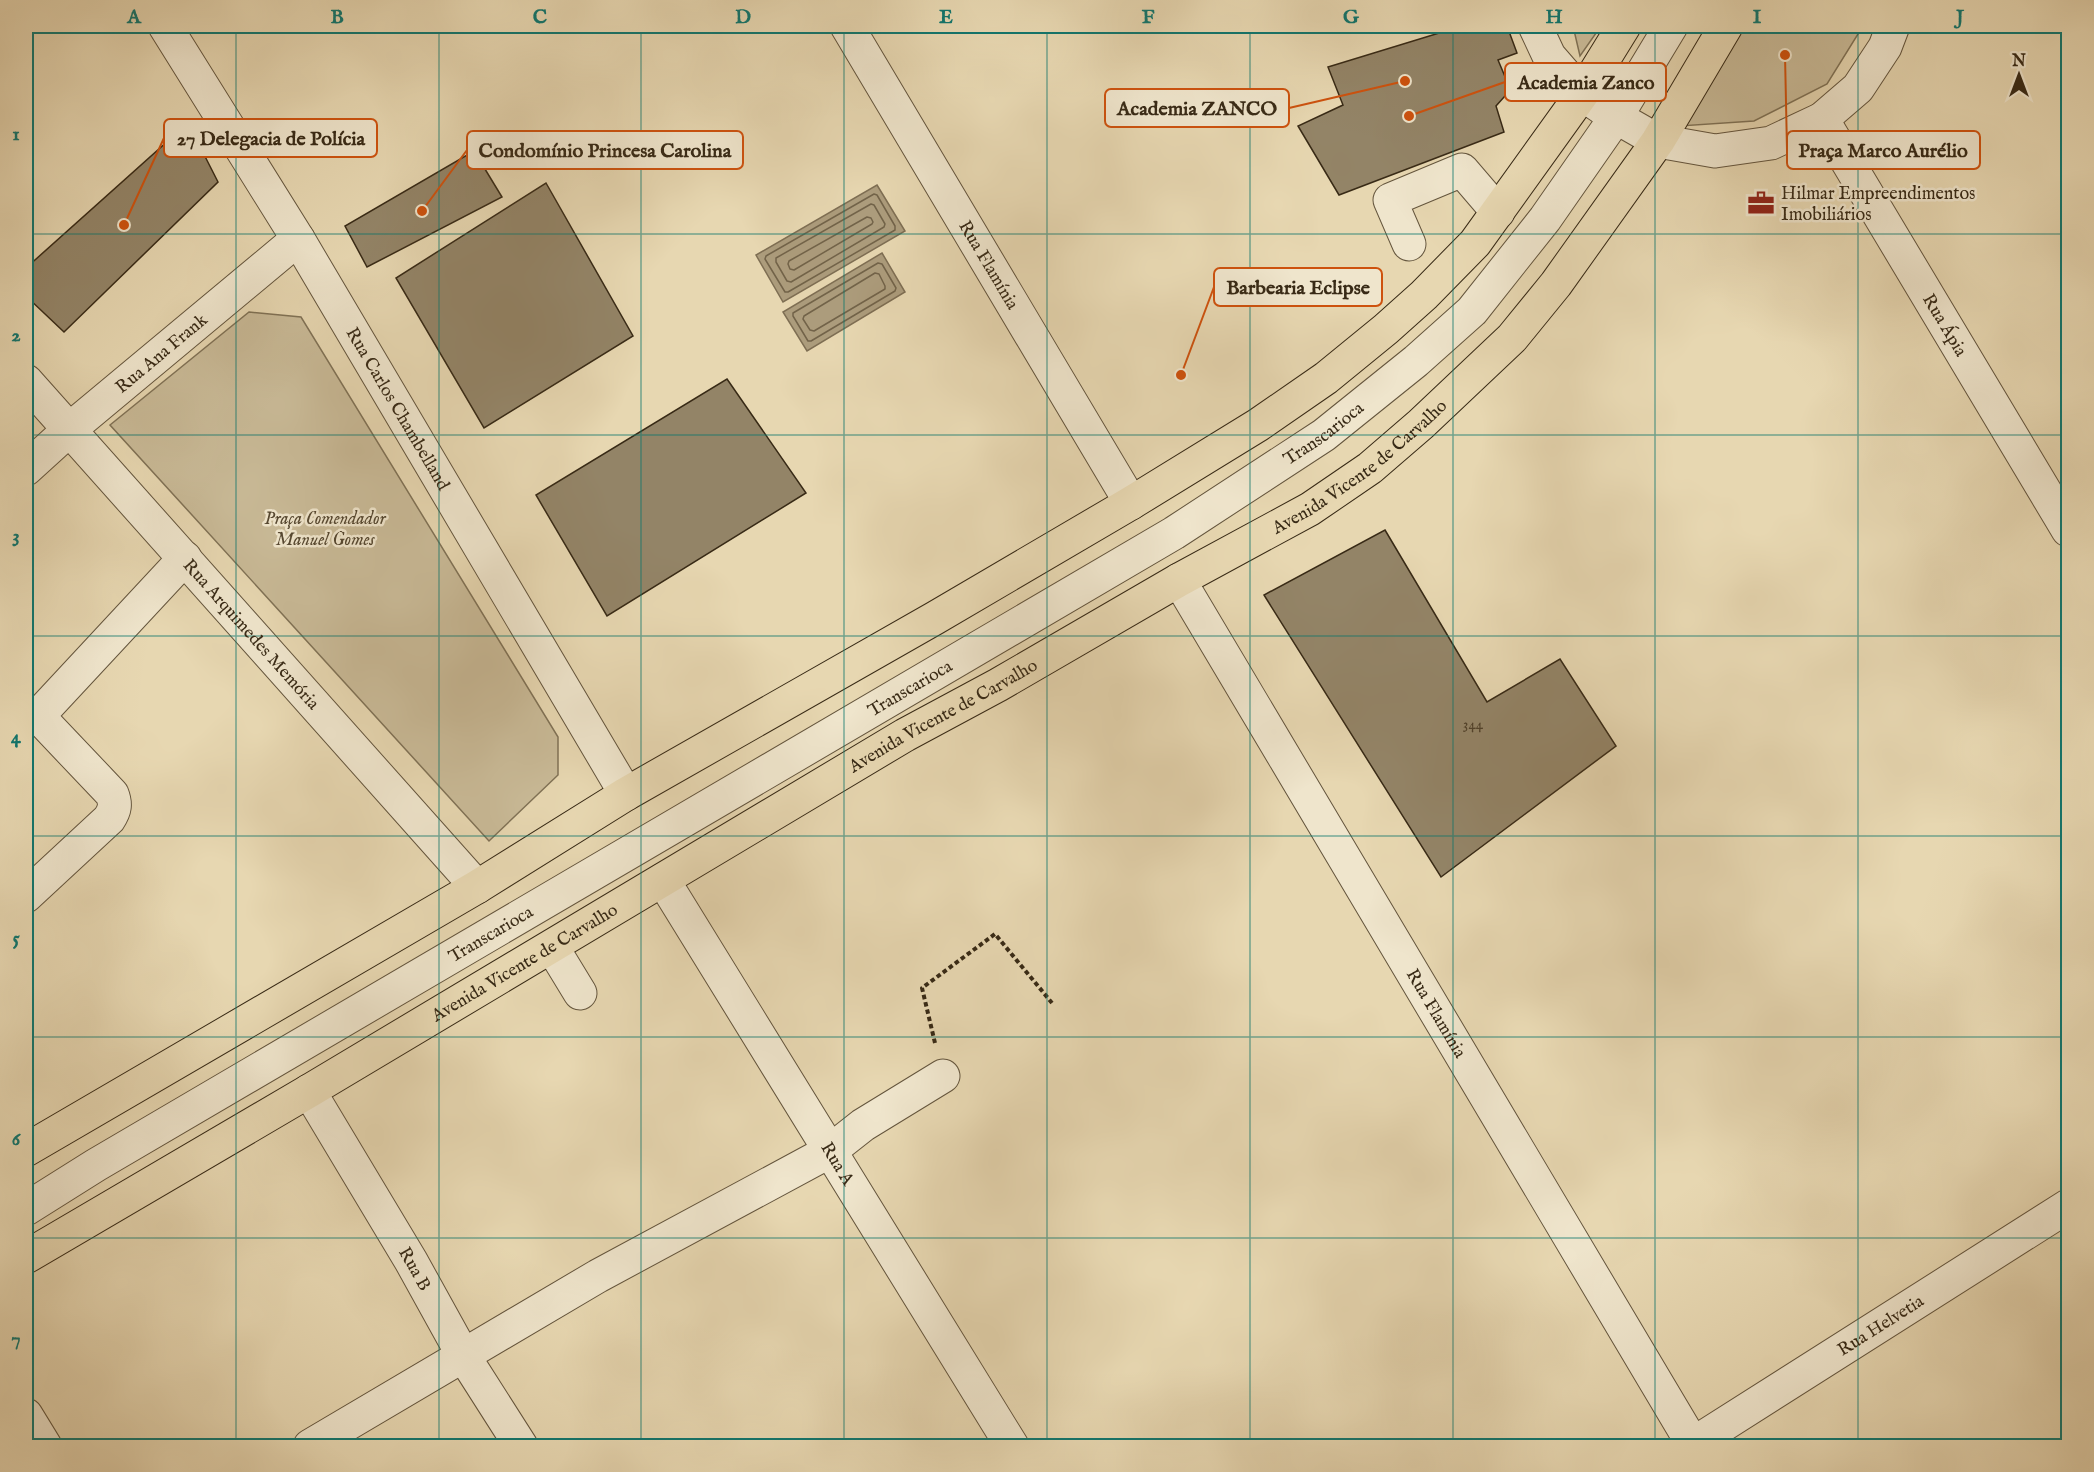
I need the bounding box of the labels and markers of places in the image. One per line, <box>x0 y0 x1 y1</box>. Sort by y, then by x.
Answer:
callout: Academia Zanco <box>1505 63 1666 101</box>
callout: Academia ZANCO <box>1105 89 1289 127</box>
callout: 27 Delegacia de Polícia <box>164 119 377 157</box>
callout: Condomínio Princesa Carolina <box>467 131 743 169</box>
callout: Praça Marco Aurélio <box>1787 131 1980 169</box>
place label: Hilmar Empreendimentos Imobiliários <box>1781 183 1975 227</box>
office icon: Hilmar Empreendimentos Imobiliários <box>1746 188 1776 218</box>
callout: Barbearia Eclipse <box>1214 268 1382 306</box>

